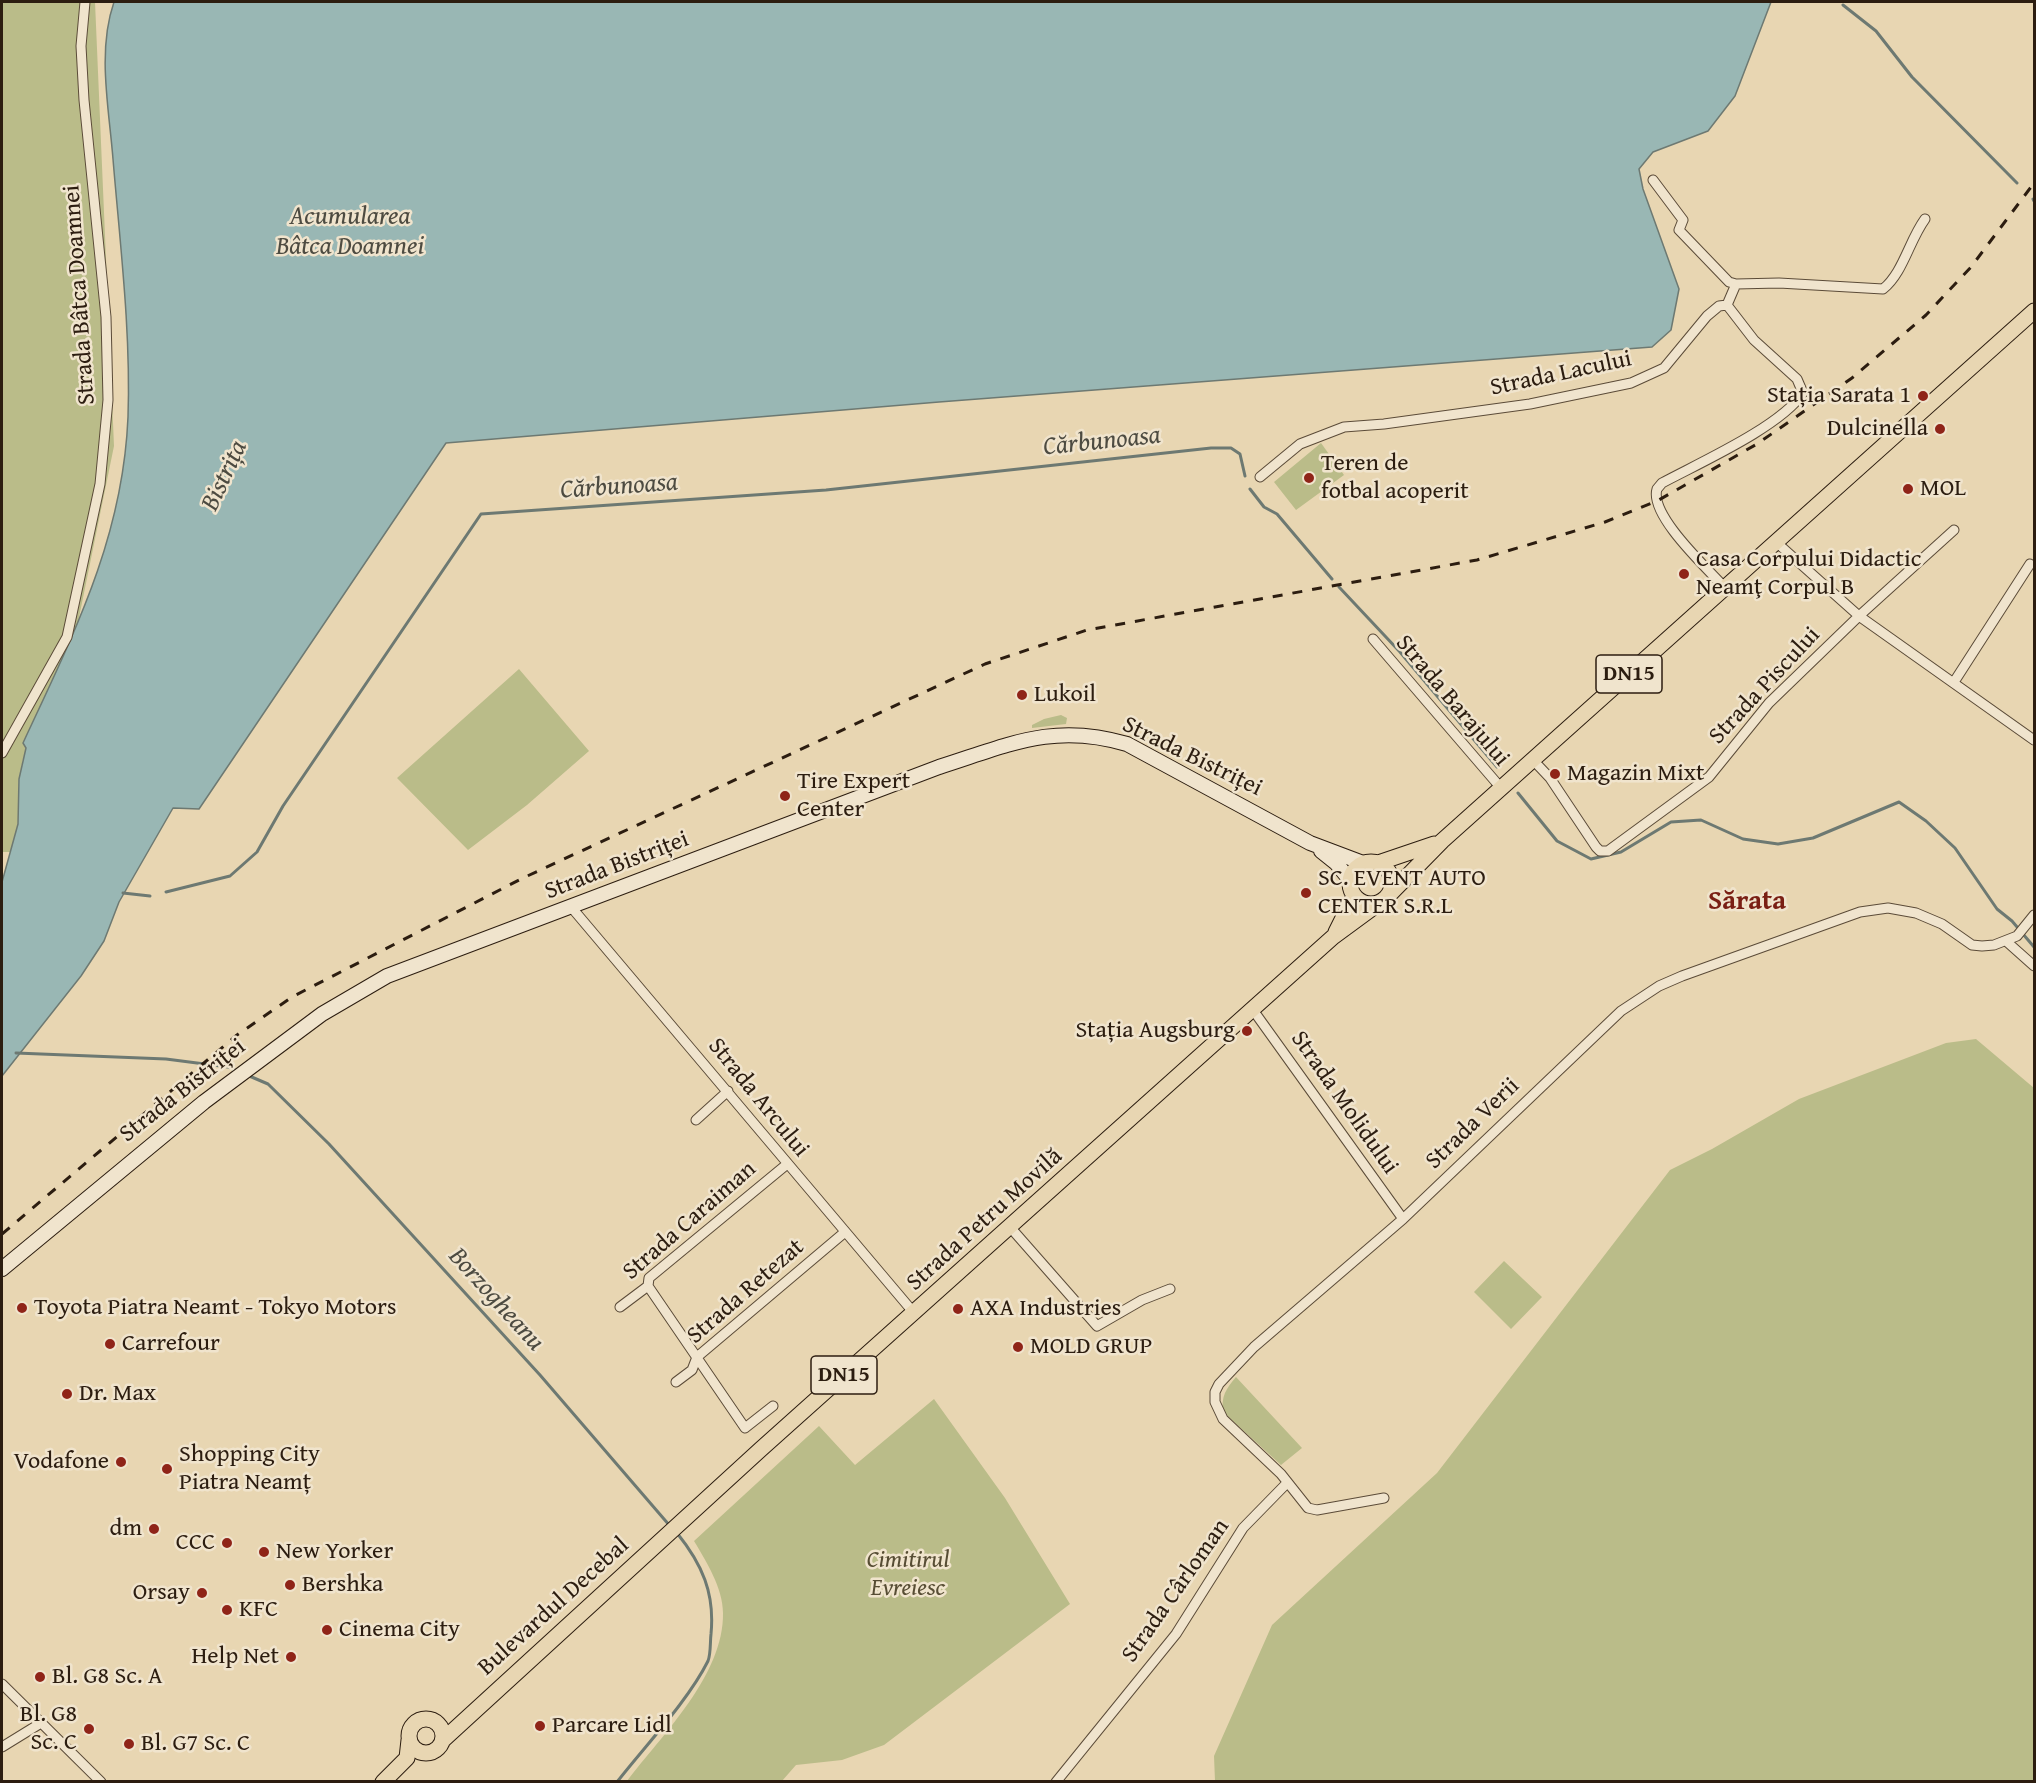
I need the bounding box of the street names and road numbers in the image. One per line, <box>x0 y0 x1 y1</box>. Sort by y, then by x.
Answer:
street label: Strada Bâtca Doamnei <box>58 184 102 406</box>
street label: Strada Lacului <box>1488 345 1634 403</box>
street label: Strada Piscului <box>1703 621 1827 751</box>
street label: Strada Barajului <box>1389 630 1515 772</box>
road number: DN15 <box>1596 655 1662 693</box>
street label: Strada Bistriței <box>1117 711 1267 803</box>
street label: Strada Bistriței <box>541 825 693 907</box>
street label: Strada Molidului <box>1284 1026 1404 1180</box>
street label: Strada Bistriței <box>114 1033 252 1149</box>
street label: Strada Arcului <box>701 1033 815 1163</box>
street label: Strada Verii <box>1420 1072 1526 1176</box>
street label: Strada Petru Movilă <box>901 1143 1069 1297</box>
street label: Strada Caraiman <box>617 1155 763 1287</box>
street label: Strada Retezat <box>682 1233 810 1351</box>
road number: DN15 <box>811 1356 877 1394</box>
street label: Strada Cârloman <box>1116 1514 1236 1668</box>
street label: Bulevardul Decebal <box>473 1532 635 1682</box>

